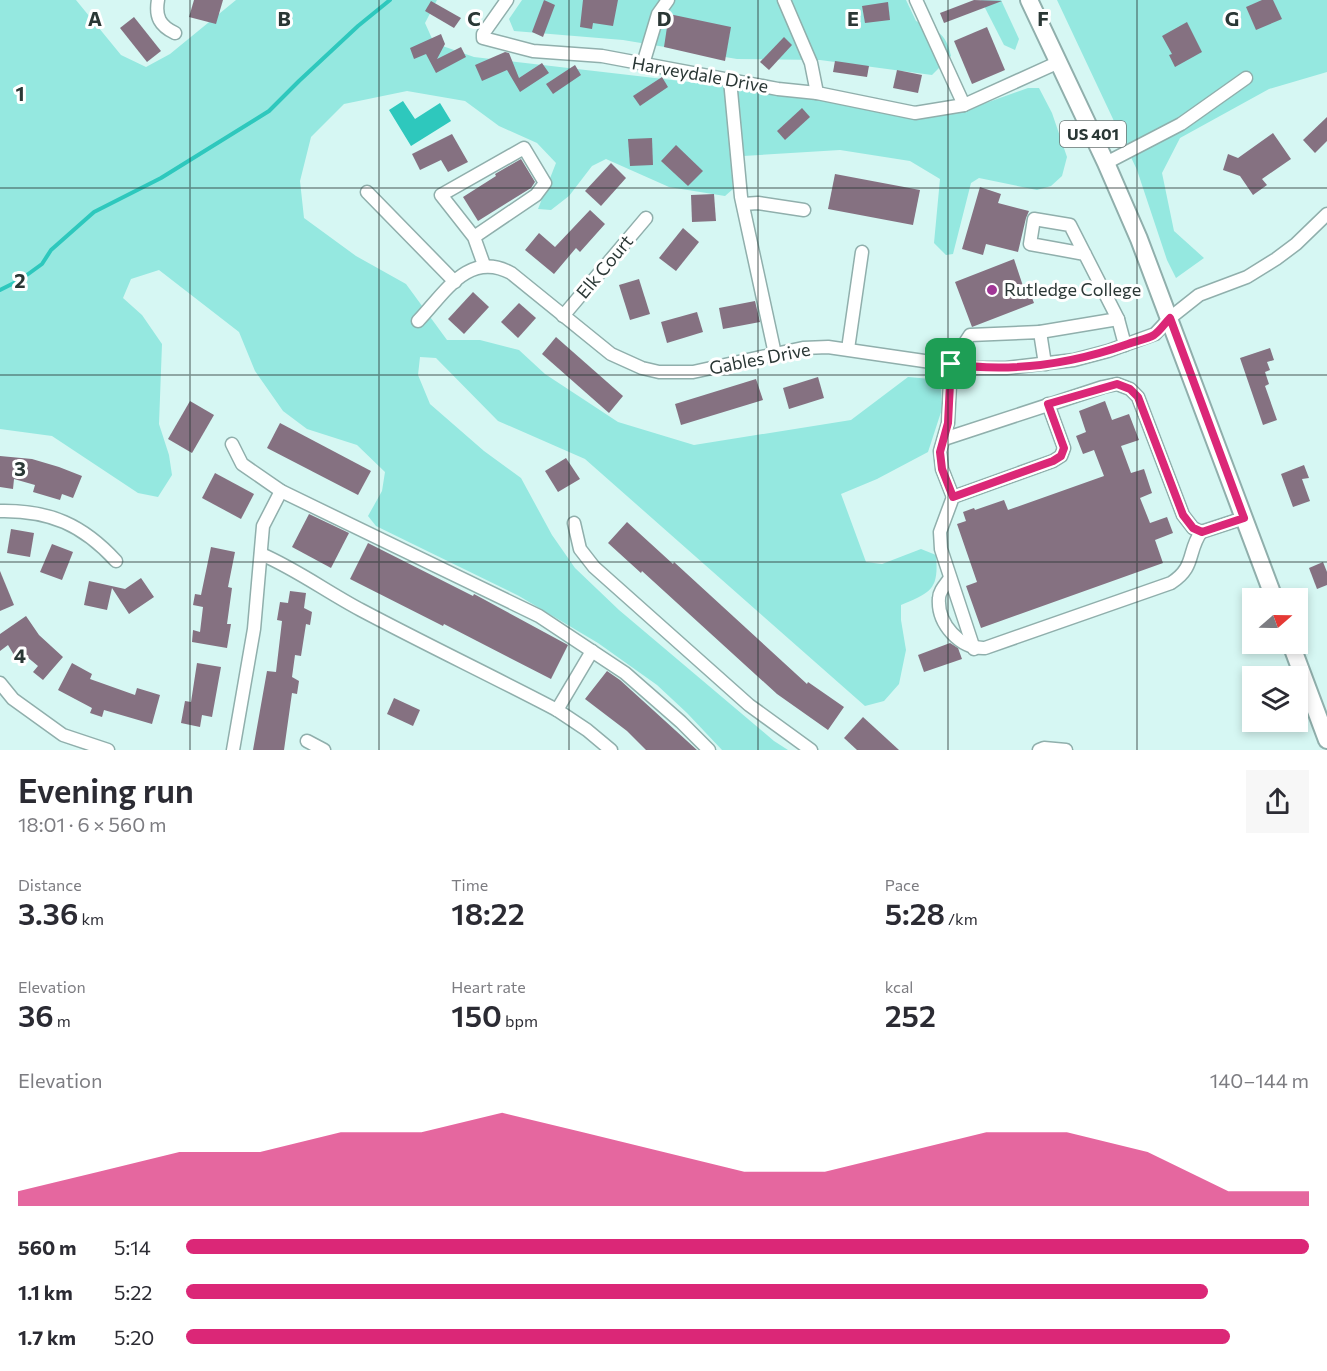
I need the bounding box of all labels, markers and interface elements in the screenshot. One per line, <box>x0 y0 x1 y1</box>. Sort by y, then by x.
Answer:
text: A <box>88 6 102 30</box>
text: B <box>277 6 291 30</box>
text: C <box>467 6 481 30</box>
text: D <box>657 6 671 30</box>
text: E <box>847 6 859 30</box>
text: F <box>1037 6 1049 30</box>
text: G <box>1225 6 1239 30</box>
street label: Harveydale Drive <box>630 51 770 97</box>
text: 1 <box>15 81 25 105</box>
road number: US 401 <box>1060 121 1126 147</box>
street label: Elk Court <box>571 230 637 303</box>
text: 2 <box>14 268 26 292</box>
place label: Rutledge College <box>1004 278 1141 300</box>
marker: Rutledge College <box>985 283 999 297</box>
street label: Gables Drive <box>707 337 812 379</box>
pin <box>925 338 976 389</box>
icon: arrive <box>934 347 967 380</box>
text: 3 <box>14 456 26 480</box>
north arrow <box>1242 588 1308 654</box>
map controls <box>1242 588 1308 732</box>
text: 4 <box>14 643 26 667</box>
button: layers <box>1242 666 1308 732</box>
text: Evening run <box>18 769 194 810</box>
button: share <box>1246 770 1309 833</box>
text: 18:01 · 6 × 560 m <box>18 812 166 836</box>
text: Distance <box>18 875 82 894</box>
text: Time <box>451 875 488 894</box>
text: Pace <box>885 875 919 894</box>
text: 3.36 <box>18 894 78 931</box>
text: 18:22 <box>451 894 525 931</box>
text: 5:28 <box>885 894 945 931</box>
text: km <box>78 909 104 928</box>
text: /km <box>945 909 978 928</box>
text: Elevation <box>18 977 86 996</box>
text: Heart rate <box>451 977 526 996</box>
text: kcal <box>885 977 913 996</box>
text: 36 <box>18 996 54 1033</box>
text: 150 <box>451 996 502 1033</box>
text: 252 <box>885 996 936 1033</box>
text: m <box>54 1011 71 1030</box>
text: bpm <box>502 1011 538 1030</box>
text: Elevation <box>18 1068 103 1092</box>
text: 140–144 m <box>1210 1068 1309 1092</box>
text: 560 m <box>18 1235 77 1259</box>
text: 5:14 <box>114 1235 151 1259</box>
text: 1.1 km <box>18 1280 73 1304</box>
text: 5:22 <box>114 1280 152 1304</box>
text: 1.7 km <box>18 1325 76 1349</box>
text: 5:20 <box>114 1325 154 1349</box>

